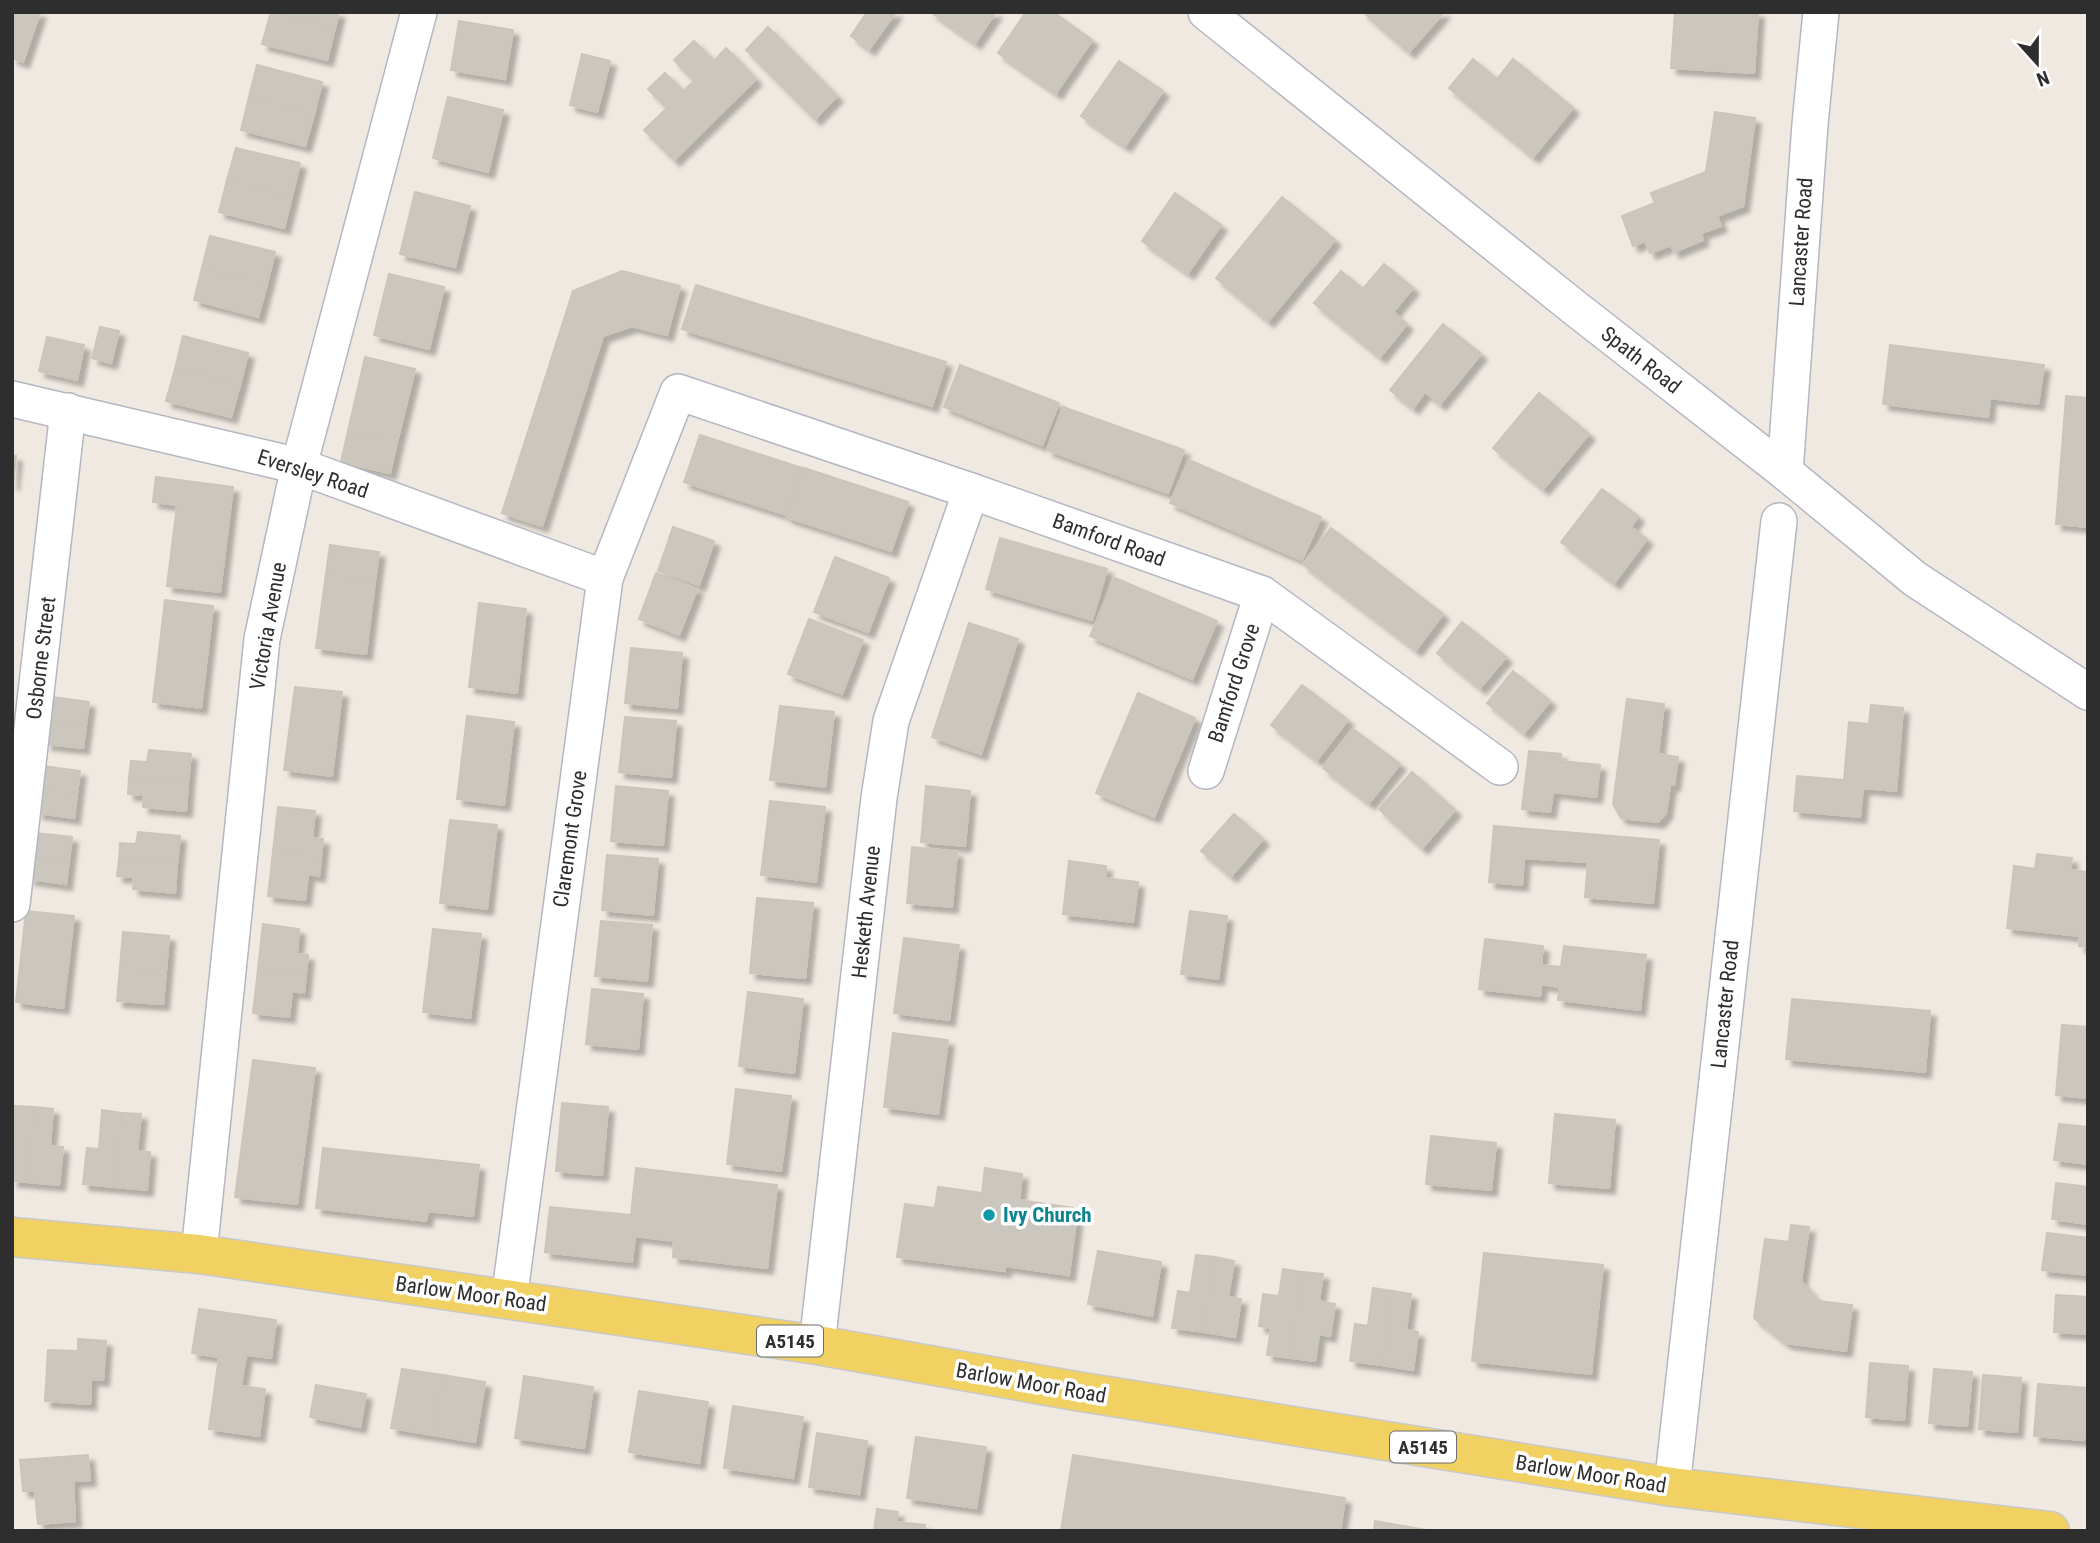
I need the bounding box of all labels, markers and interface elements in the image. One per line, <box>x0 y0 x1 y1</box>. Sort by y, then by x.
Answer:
north arrow <box>2002 28 2072 98</box>
text: N <box>2033 66 2052 91</box>
street label: Lancaster Road <box>1785 177 1817 307</box>
street label: Spath Road <box>1596 321 1686 399</box>
street label: Eversley Road <box>255 445 371 503</box>
street label: Bamford Road <box>1049 509 1169 571</box>
street label: Victoria Avenue <box>245 560 291 692</box>
street label: Osborne Street <box>22 595 60 721</box>
street label: Bamford Grove <box>1203 620 1265 746</box>
street label: Claremont Grove <box>549 769 592 909</box>
street label: Hesketh Avenue <box>847 844 885 979</box>
street label: Lancaster Road <box>1706 939 1744 1069</box>
place label: Ivy Church <box>1003 1203 1092 1227</box>
marker: Ivy Church <box>981 1207 997 1223</box>
street label: Barlow Moor Road <box>394 1272 548 1316</box>
road number: A5145 <box>757 1326 823 1357</box>
street label: Barlow Moor Road <box>954 1358 1108 1408</box>
road number: A5145 <box>1390 1432 1456 1462</box>
street label: Barlow Moor Road <box>1514 1450 1668 1498</box>

